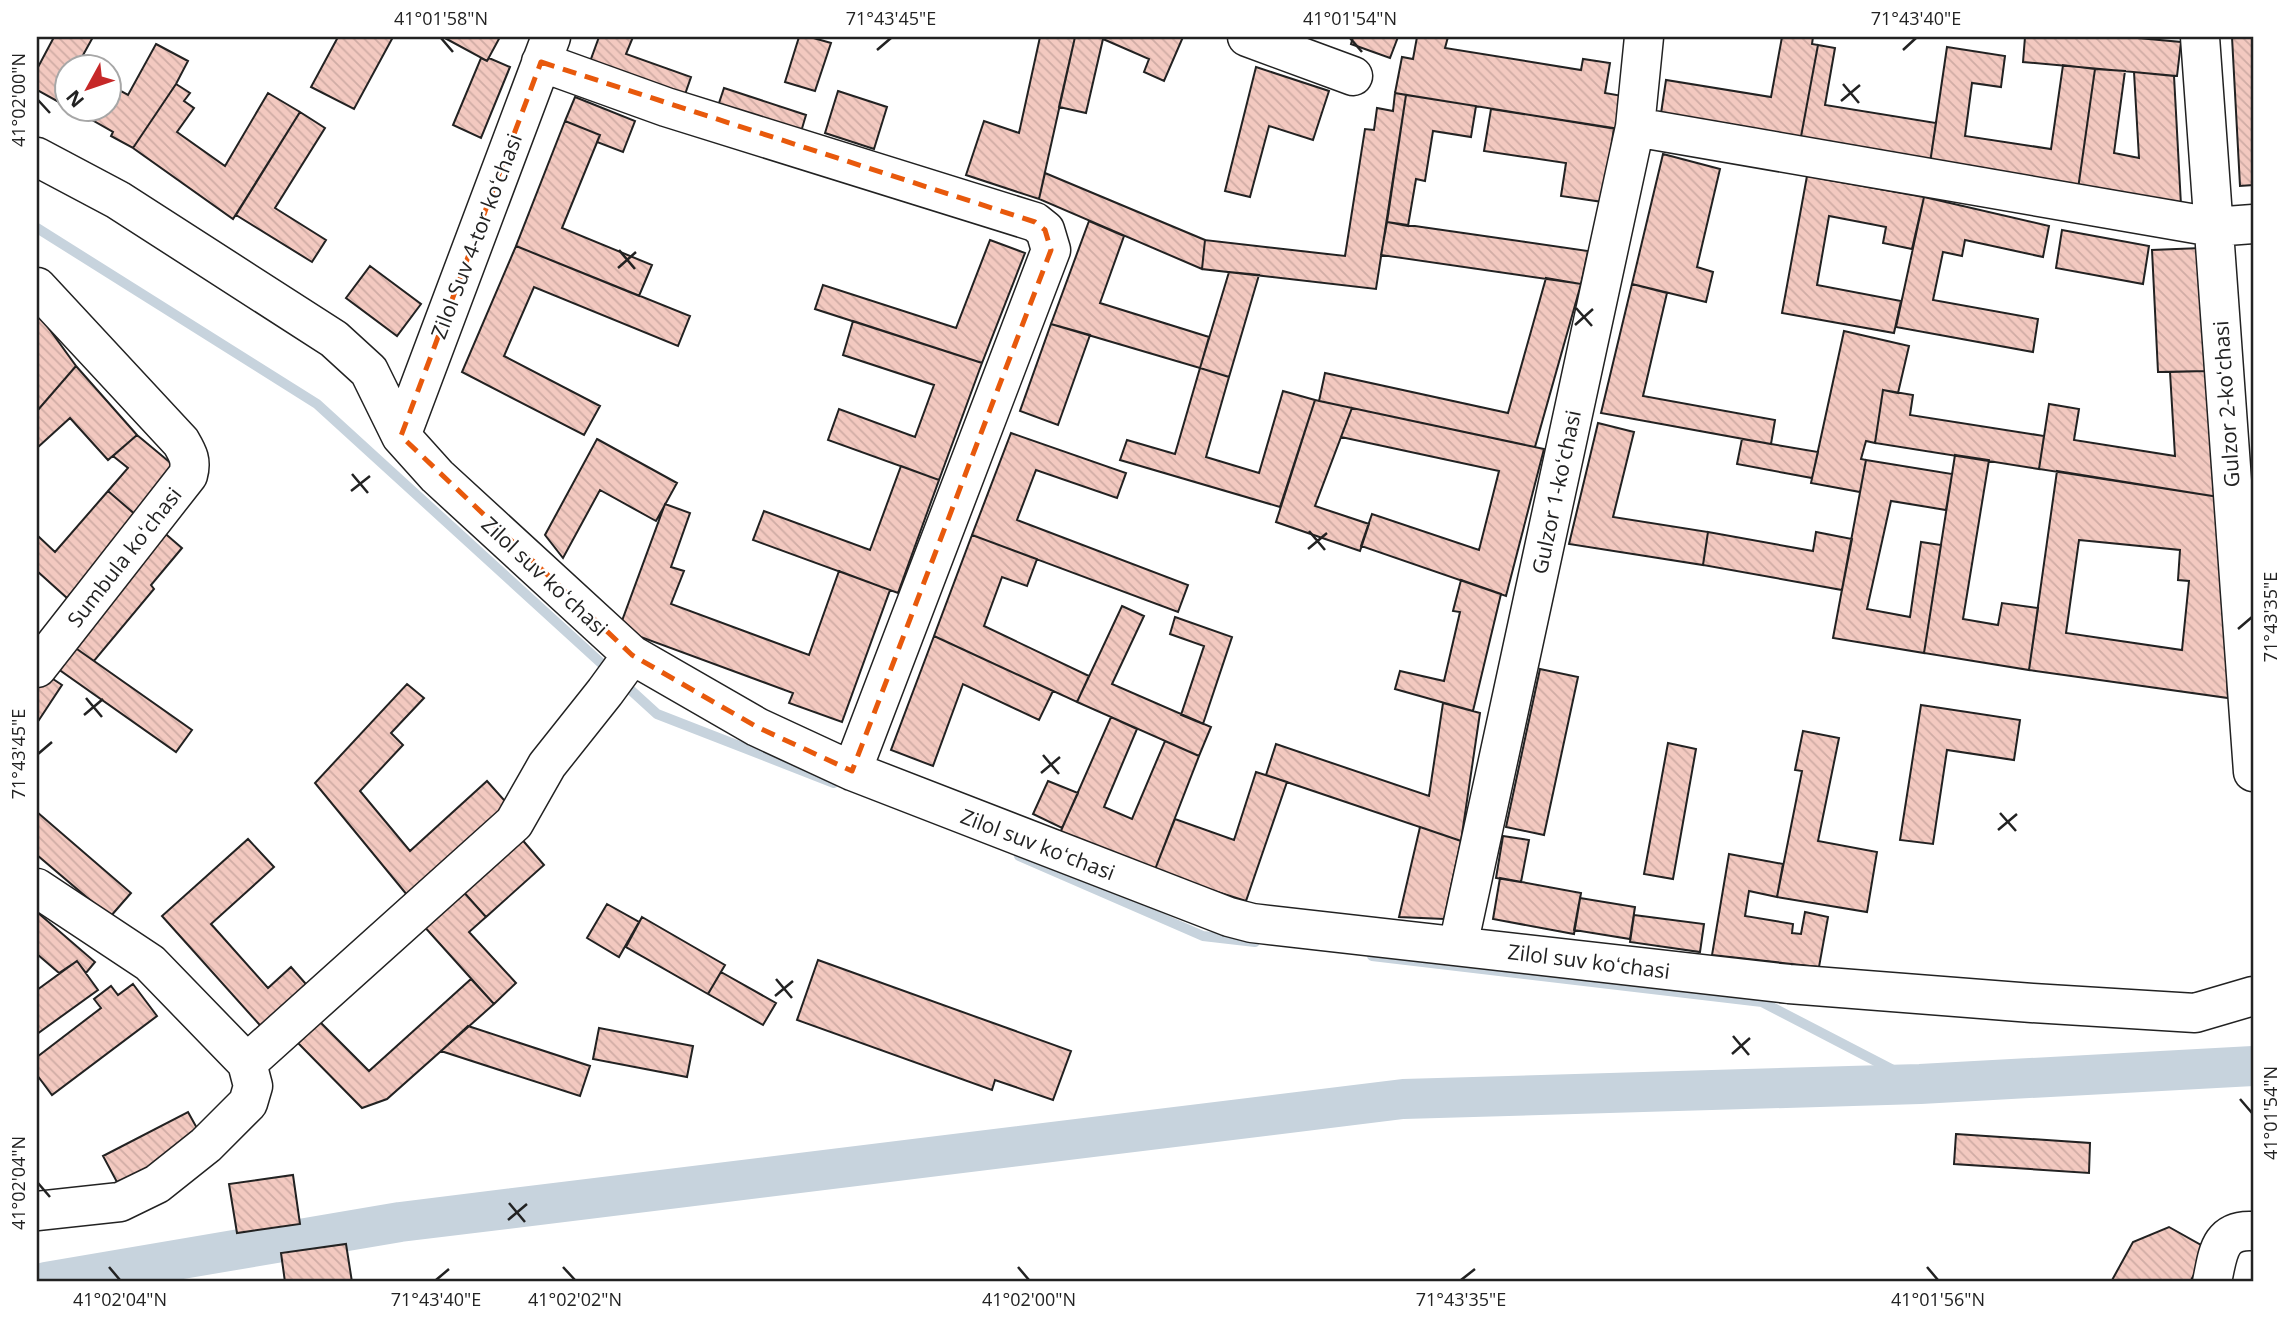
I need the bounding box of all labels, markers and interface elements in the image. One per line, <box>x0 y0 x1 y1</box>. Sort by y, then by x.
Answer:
text: 41°01'58"N <box>394 6 488 30</box>
text: 71°43'45"E <box>846 6 936 30</box>
text: 41°01'54"N <box>1303 6 1397 30</box>
text: 71°43'40"E <box>1871 6 1961 30</box>
north arrow <box>52 52 122 122</box>
text: 41°02'00"N <box>6 53 30 147</box>
text: N <box>60 85 90 113</box>
street label: Zilol Suv 4-tor koʻchasi <box>424 129 528 343</box>
street label: Gulzor 2-koʻchasi <box>2206 320 2246 488</box>
street label: Gulzor 1-koʻchasi <box>1525 407 1587 577</box>
street label: Sumbula koʻchasi <box>61 481 187 633</box>
street label: Zilol suv koʻchasi <box>476 510 614 642</box>
text: 71°43'35"E <box>2258 572 2282 662</box>
text: 71°43'45"E <box>6 709 30 799</box>
street label: Zilol suv koʻchasi <box>957 802 1119 886</box>
street label: Zilol suv koʻchasi <box>1506 937 1672 985</box>
text: 41°01'54"N <box>2258 1066 2282 1160</box>
text: 41°02'04"N <box>6 1136 30 1230</box>
text: 41°02'04"N <box>73 1287 167 1311</box>
text: 71°43'40"E <box>391 1287 481 1311</box>
text: 41°02'02"N <box>528 1287 622 1311</box>
text: 41°02'00"N <box>982 1287 1076 1311</box>
text: 71°43'35"E <box>1416 1287 1506 1311</box>
text: 41°01'56"N <box>1891 1287 1985 1311</box>

